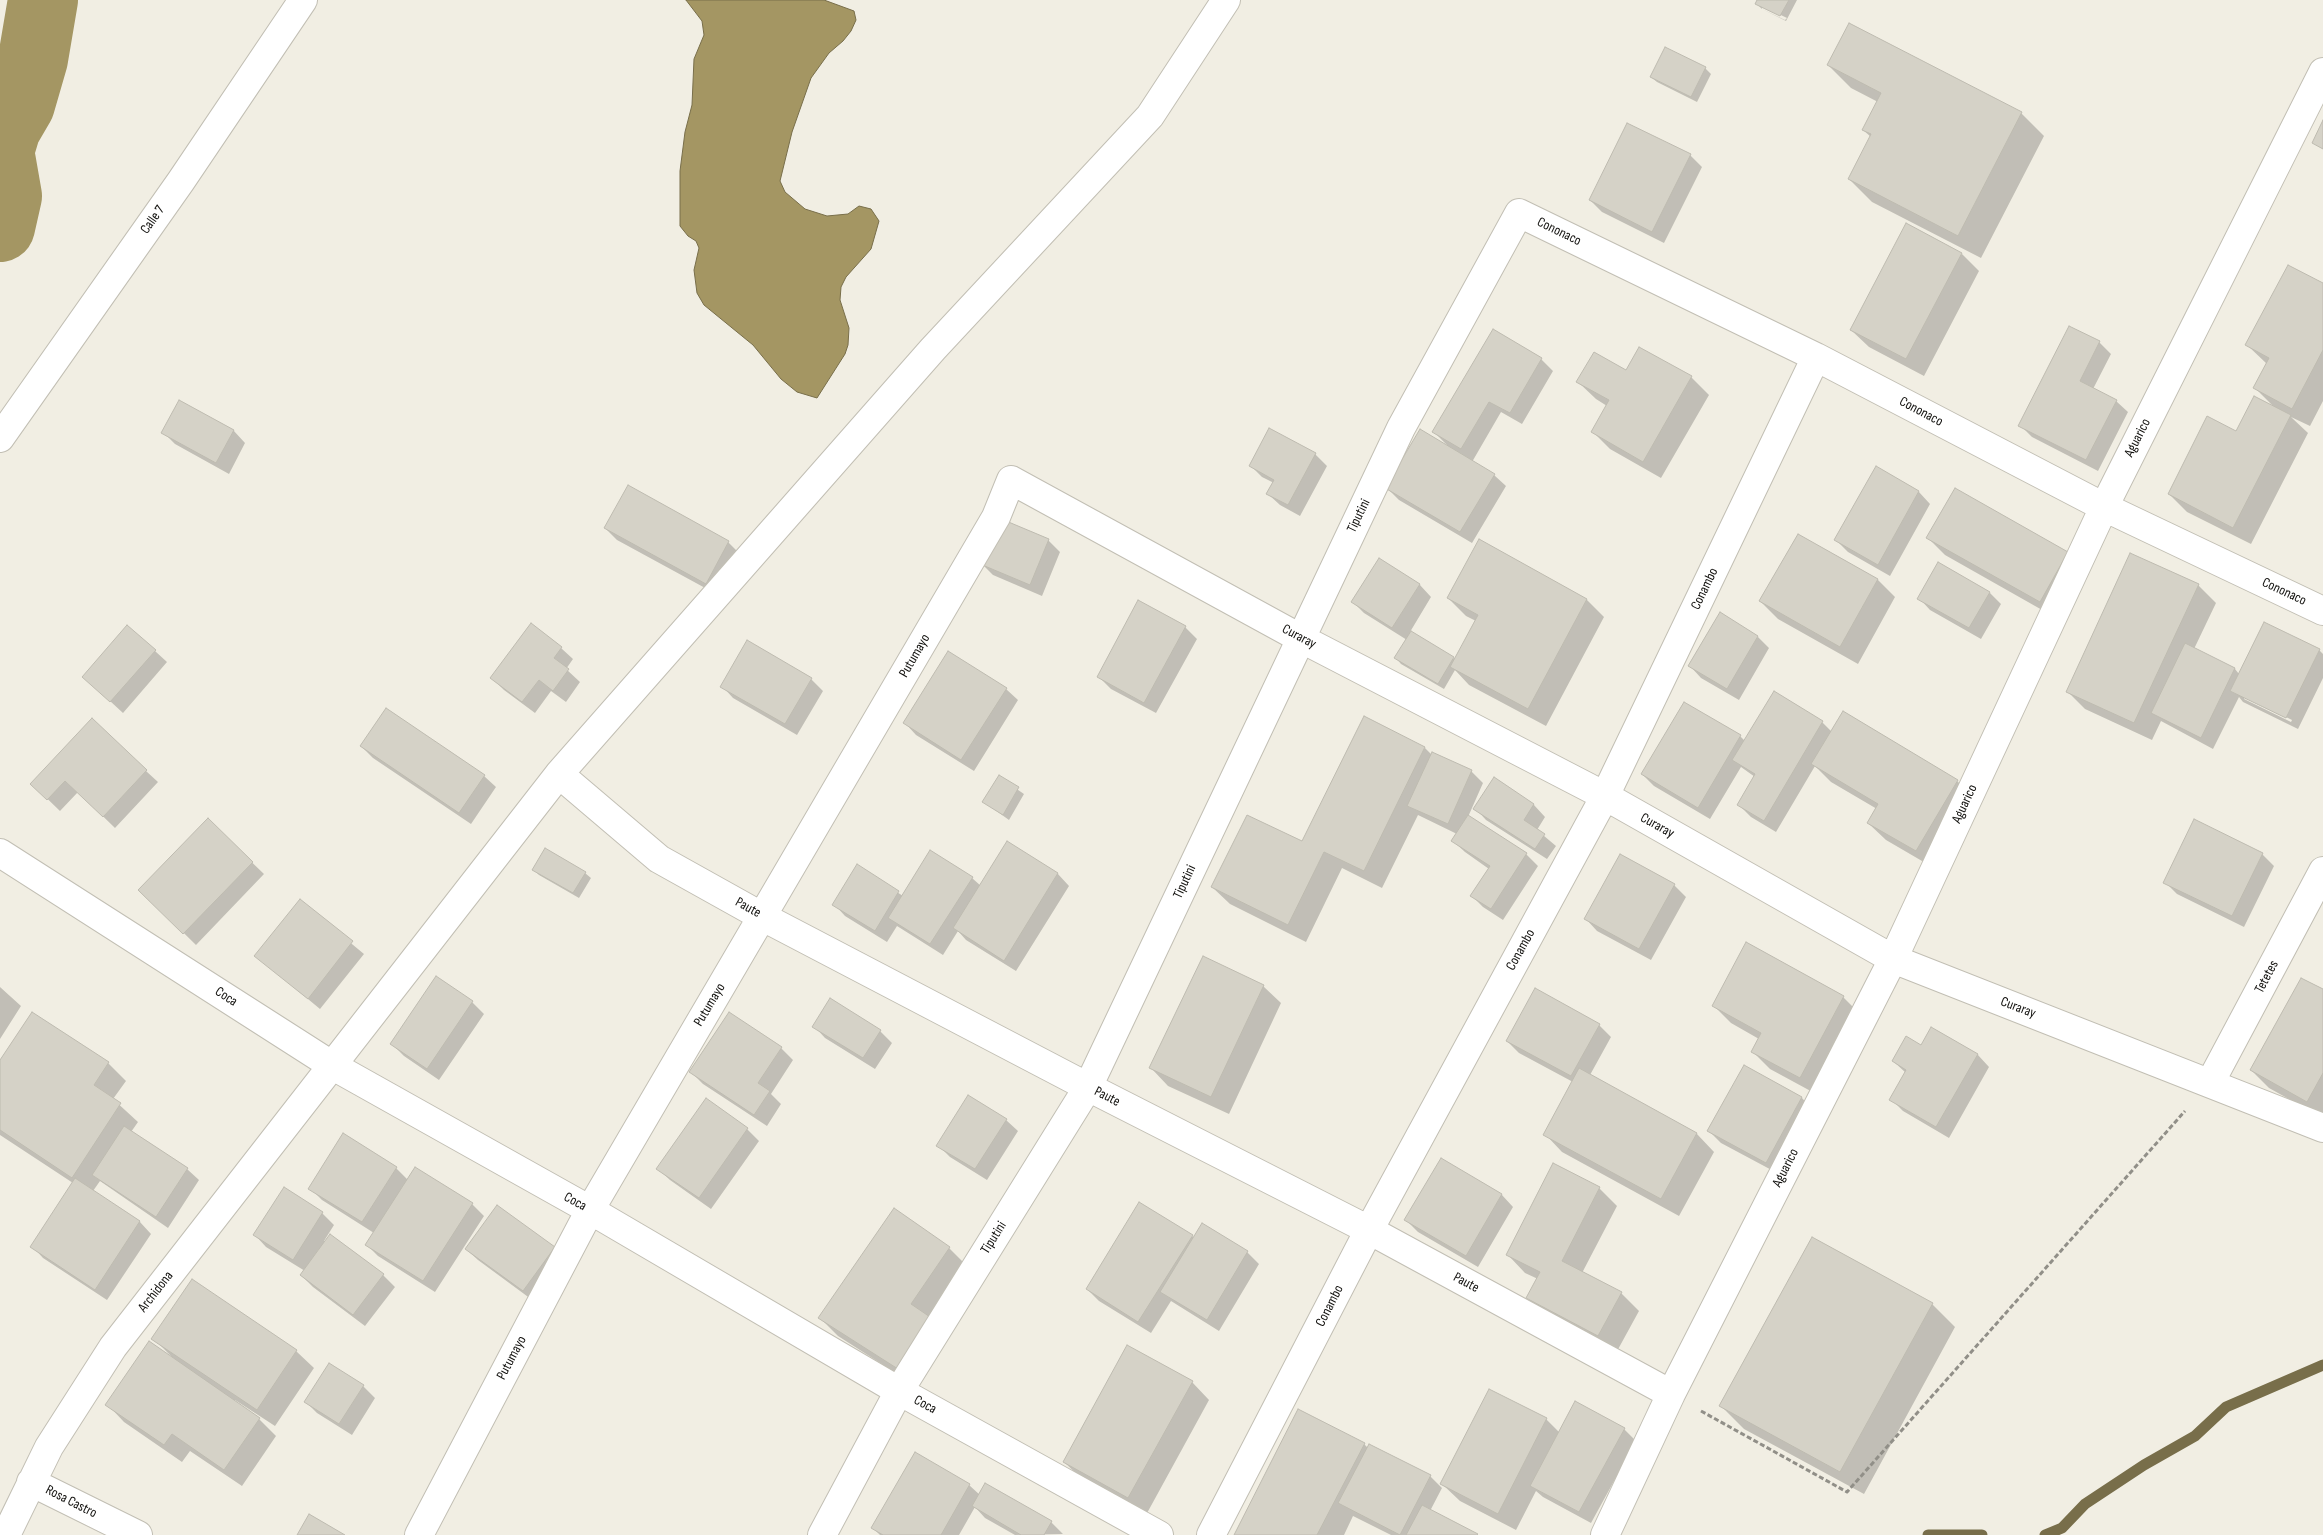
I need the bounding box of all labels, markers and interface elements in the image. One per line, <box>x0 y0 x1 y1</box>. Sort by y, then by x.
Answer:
street label: Calle 7 <box>137 203 169 237</box>
street label: Cononaco <box>1534 214 1584 250</box>
street label: Cononaco <box>1896 394 1946 430</box>
street label: Aguarico <box>2121 416 2155 460</box>
street label: Tiputini <box>1344 496 1374 536</box>
street label: Conambo <box>1688 565 1722 613</box>
street label: Cononaco <box>2259 574 2309 610</box>
street label: Curaray <box>1279 621 1319 653</box>
street label: Putumayo <box>896 631 934 681</box>
street label: Aguarico <box>1949 782 1981 826</box>
street label: Curaray <box>1637 810 1677 842</box>
street label: Tiputini <box>1170 862 1200 902</box>
street label: Paute <box>732 894 764 922</box>
street label: Conambo <box>1503 926 1539 974</box>
street label: Tetetes <box>2251 958 2283 996</box>
street label: Putumayo <box>691 980 729 1030</box>
street label: Coca <box>212 984 240 1010</box>
street label: Curaray <box>1998 994 2038 1022</box>
street label: Paute <box>1091 1083 1123 1111</box>
street label: Aguarico <box>1769 1146 1803 1190</box>
street label: Coca <box>561 1189 589 1215</box>
street label: Tiputini <box>977 1219 1011 1257</box>
street label: Archidona <box>135 1268 177 1316</box>
street label: Paute <box>1450 1269 1482 1297</box>
street label: Conambo <box>1312 1282 1348 1330</box>
street label: Putumayo <box>493 1333 531 1383</box>
street label: Coca <box>911 1392 939 1418</box>
street label: Rosa Castro <box>42 1482 100 1522</box>

